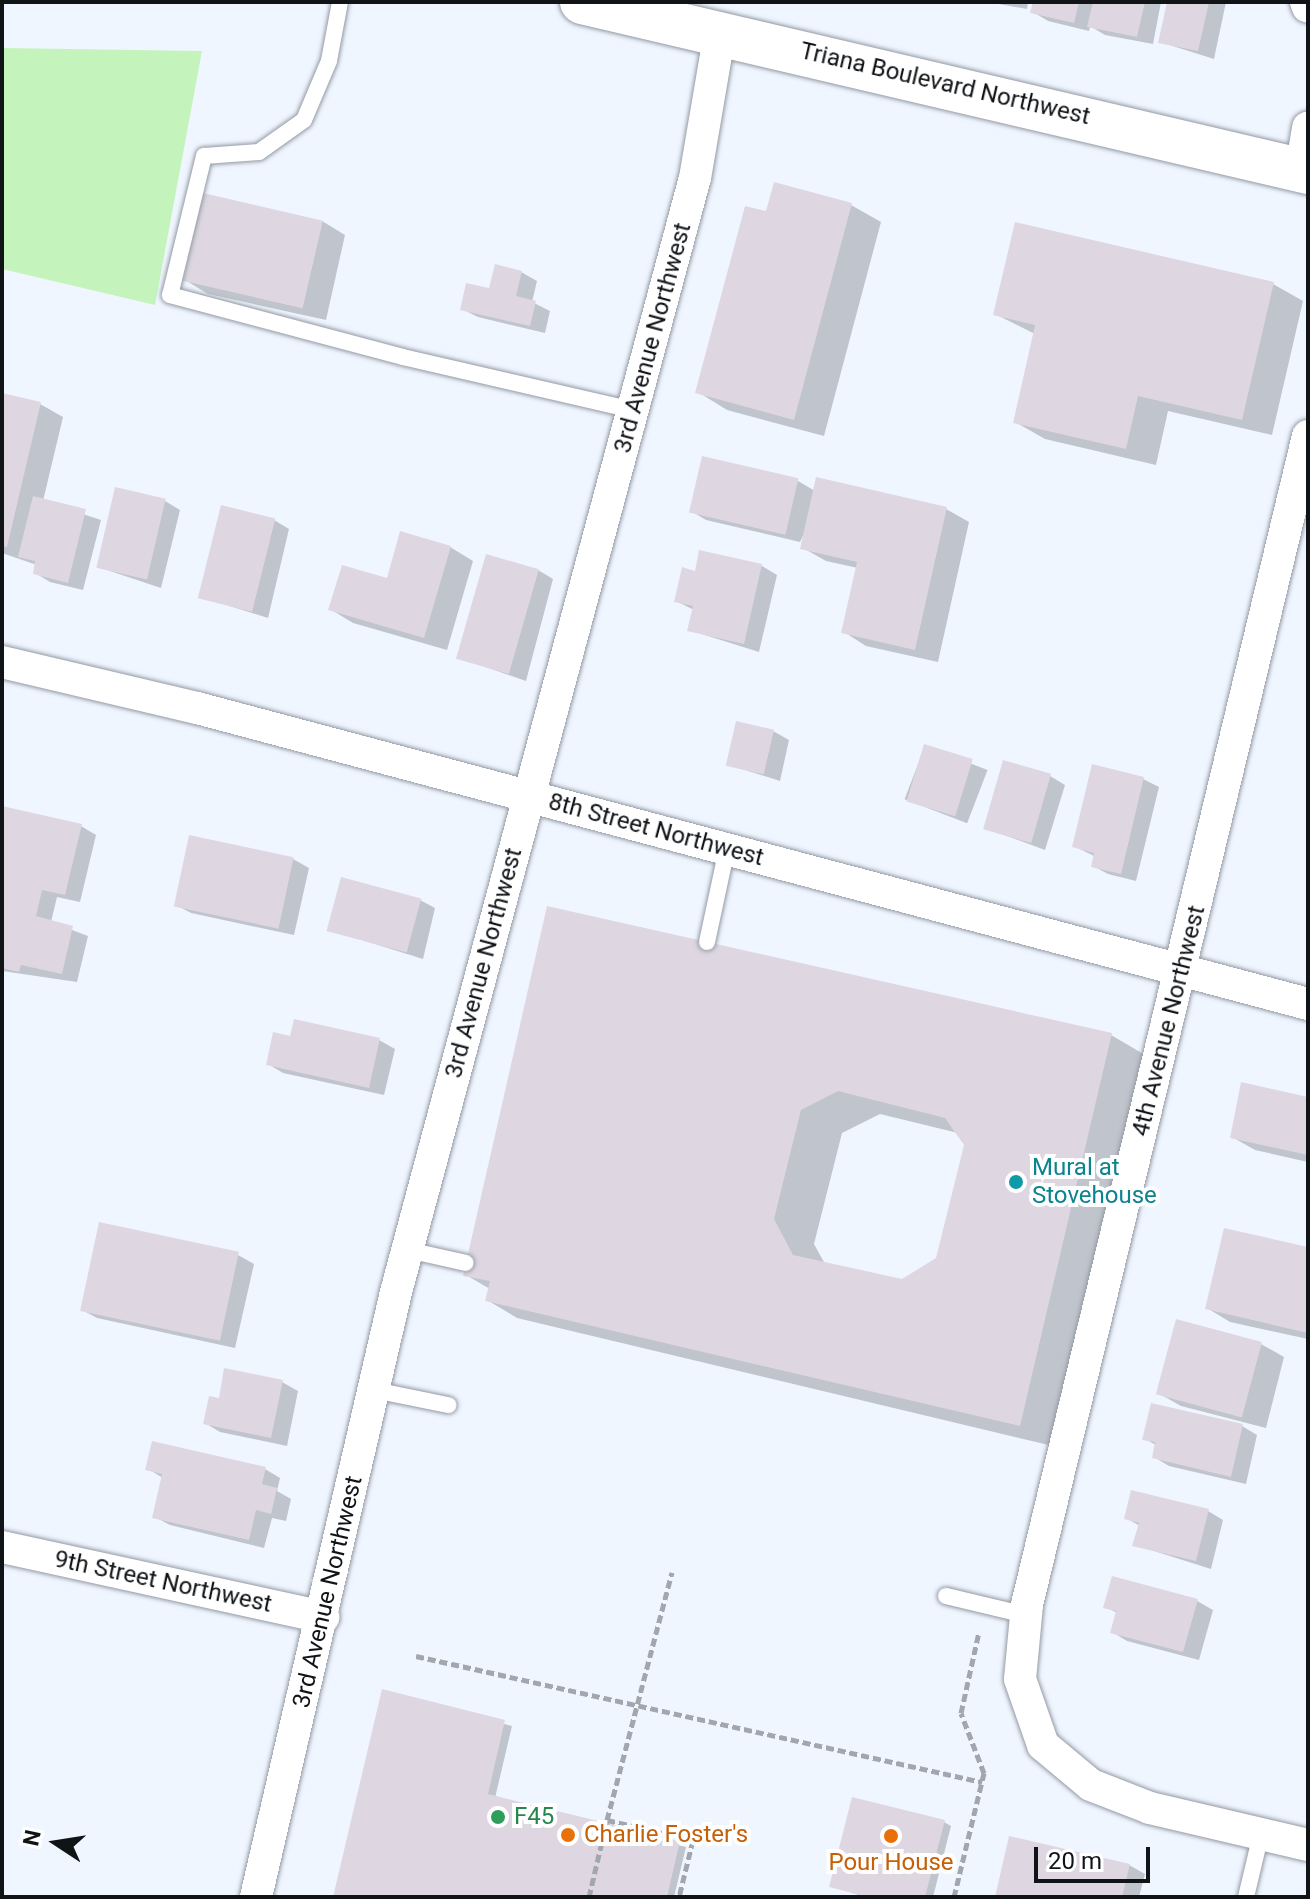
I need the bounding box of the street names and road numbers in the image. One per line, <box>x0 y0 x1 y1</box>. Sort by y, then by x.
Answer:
street label: Triana Boulevard Northwest <box>797 37 1093 131</box>
street label: 3rd Avenue Northwest <box>608 220 698 456</box>
street label: 8th Street Northwest <box>545 787 767 873</box>
street label: 3rd Avenue Northwest <box>439 845 529 1081</box>
street label: 4th Avenue Northwest <box>1126 903 1212 1139</box>
street label: 3rd Avenue Northwest <box>287 1473 369 1711</box>
street label: 9th Street Northwest <box>52 1545 274 1619</box>

